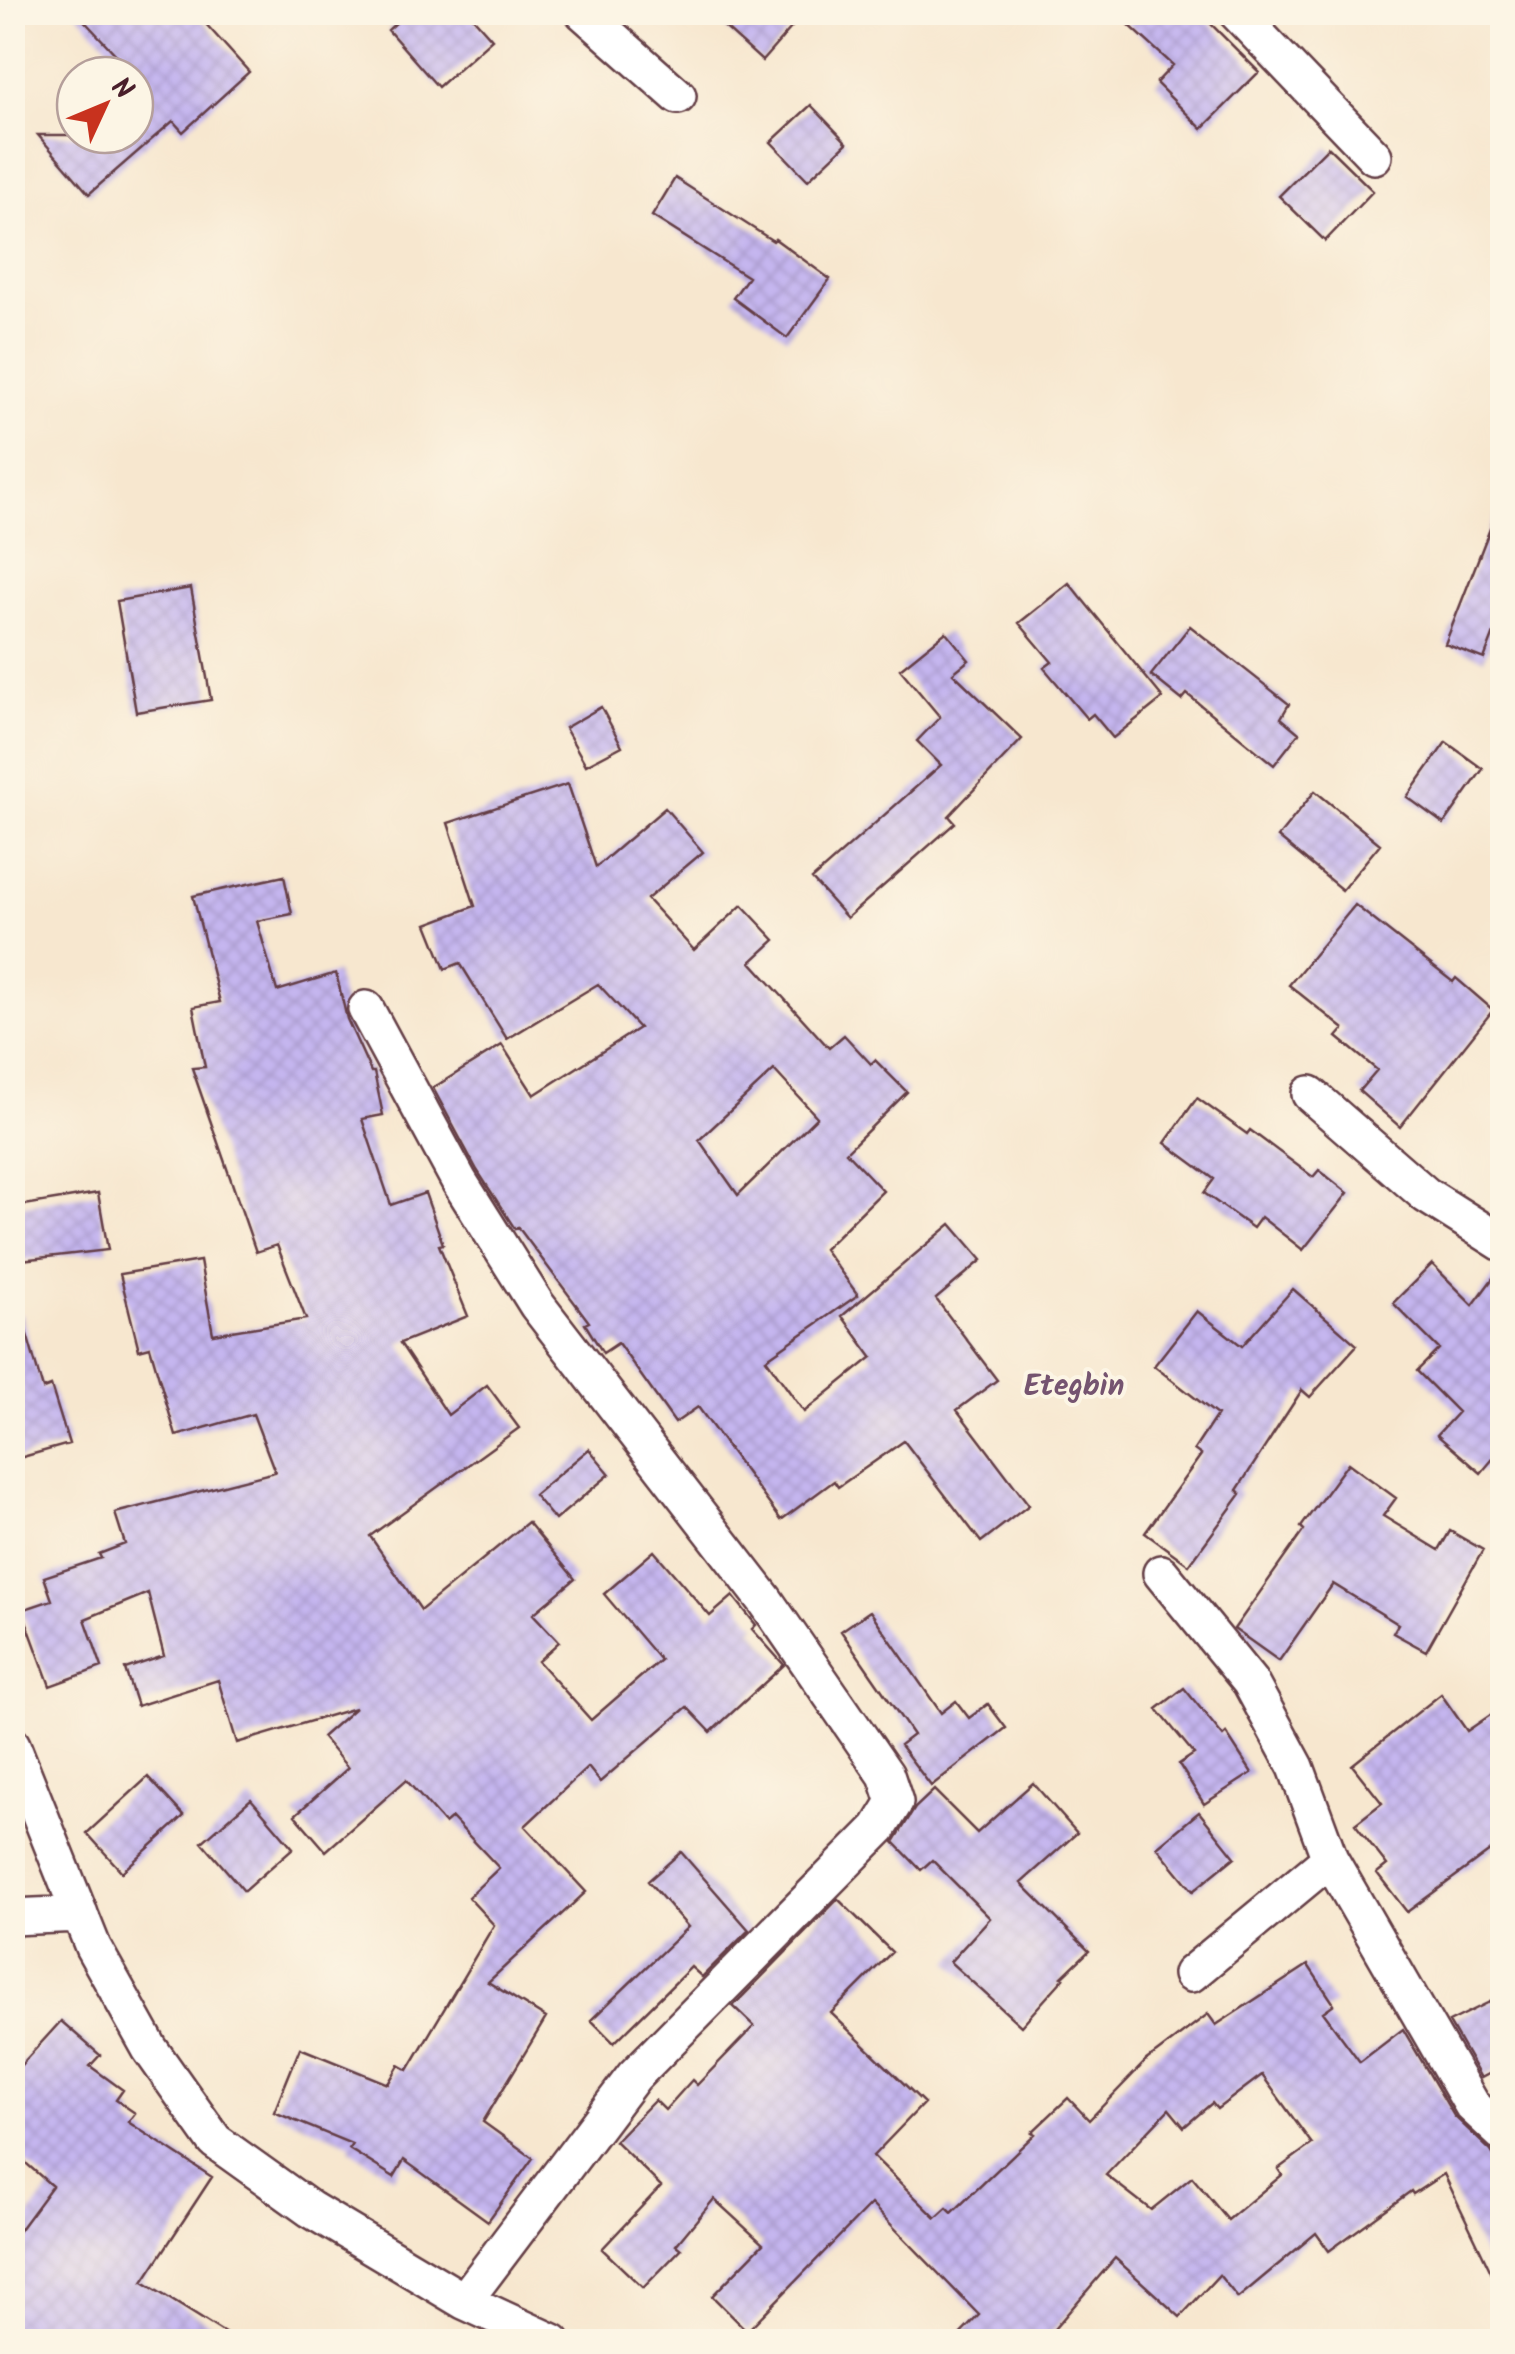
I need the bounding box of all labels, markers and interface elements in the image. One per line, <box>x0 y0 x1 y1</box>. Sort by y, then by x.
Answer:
north arrow <box>55 55 155 155</box>
text: N <box>99 67 144 112</box>
district label: Etegbin <box>1024 1363 1124 1411</box>

